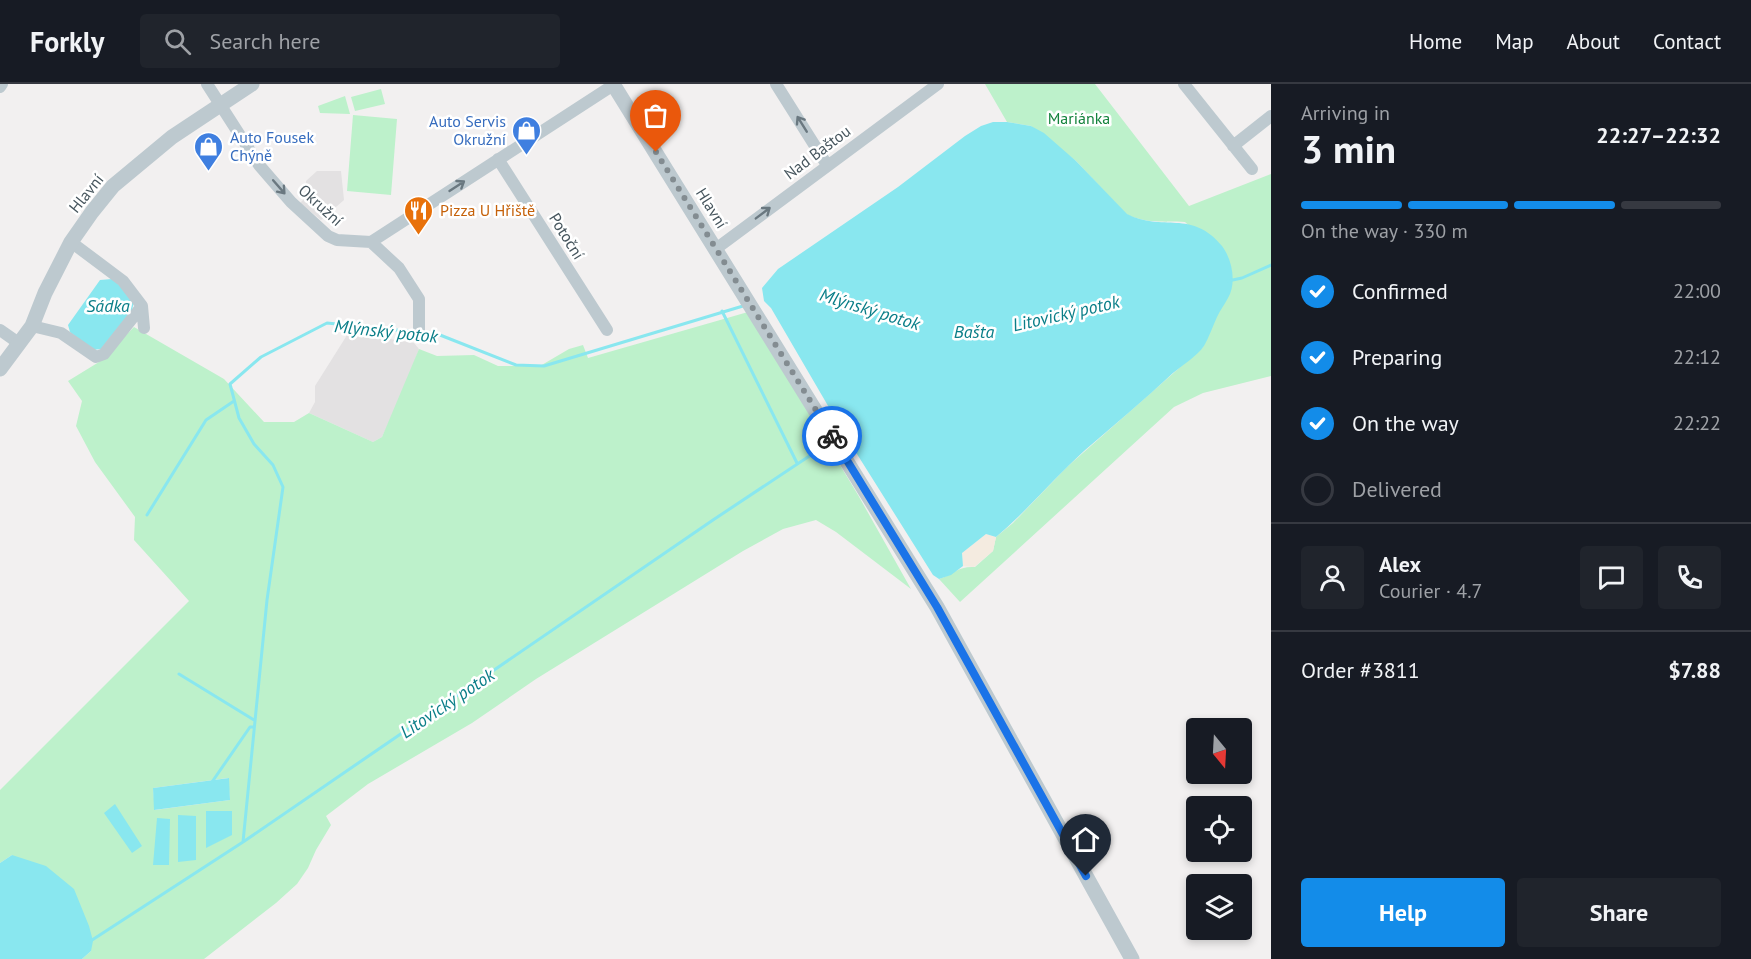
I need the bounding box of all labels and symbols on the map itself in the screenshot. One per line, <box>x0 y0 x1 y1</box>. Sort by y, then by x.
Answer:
pin <box>630 90 681 152</box>
park label: Mariánka <box>1048 108 1110 128</box>
place label: Auto Servis Okružní <box>429 111 506 149</box>
shop icon: Auto Servis Okružní <box>511 114 543 156</box>
one-way arrow <box>795 116 808 133</box>
street label: Nad Baštou <box>780 121 854 183</box>
place label: Auto Fousek Chýně <box>230 127 314 165</box>
shop icon: Auto Fousek Chýně <box>193 130 225 172</box>
street label: Hlavní <box>64 170 108 216</box>
one-way arrow <box>272 180 286 195</box>
street label: Okružní <box>295 180 347 230</box>
one-way arrow <box>448 180 465 192</box>
street label: Hlavní <box>692 184 732 232</box>
restaurant icon: Pizza U Hřiště <box>403 194 435 236</box>
place label: Pizza U Hřiště <box>440 200 535 220</box>
one-way arrow <box>755 207 771 219</box>
street label: Potoční <box>545 209 589 263</box>
water label: Mlýnský potok <box>817 283 924 335</box>
water label: Litovický potok <box>1010 289 1123 336</box>
water label: Sádka <box>86 294 130 317</box>
water label: Mlýnský potok <box>333 314 440 348</box>
water label: Bašta <box>954 320 994 343</box>
courier <box>802 406 862 466</box>
water label: Litovický potok <box>395 662 499 743</box>
north arrow <box>1186 718 1252 784</box>
pin <box>1060 814 1111 876</box>

